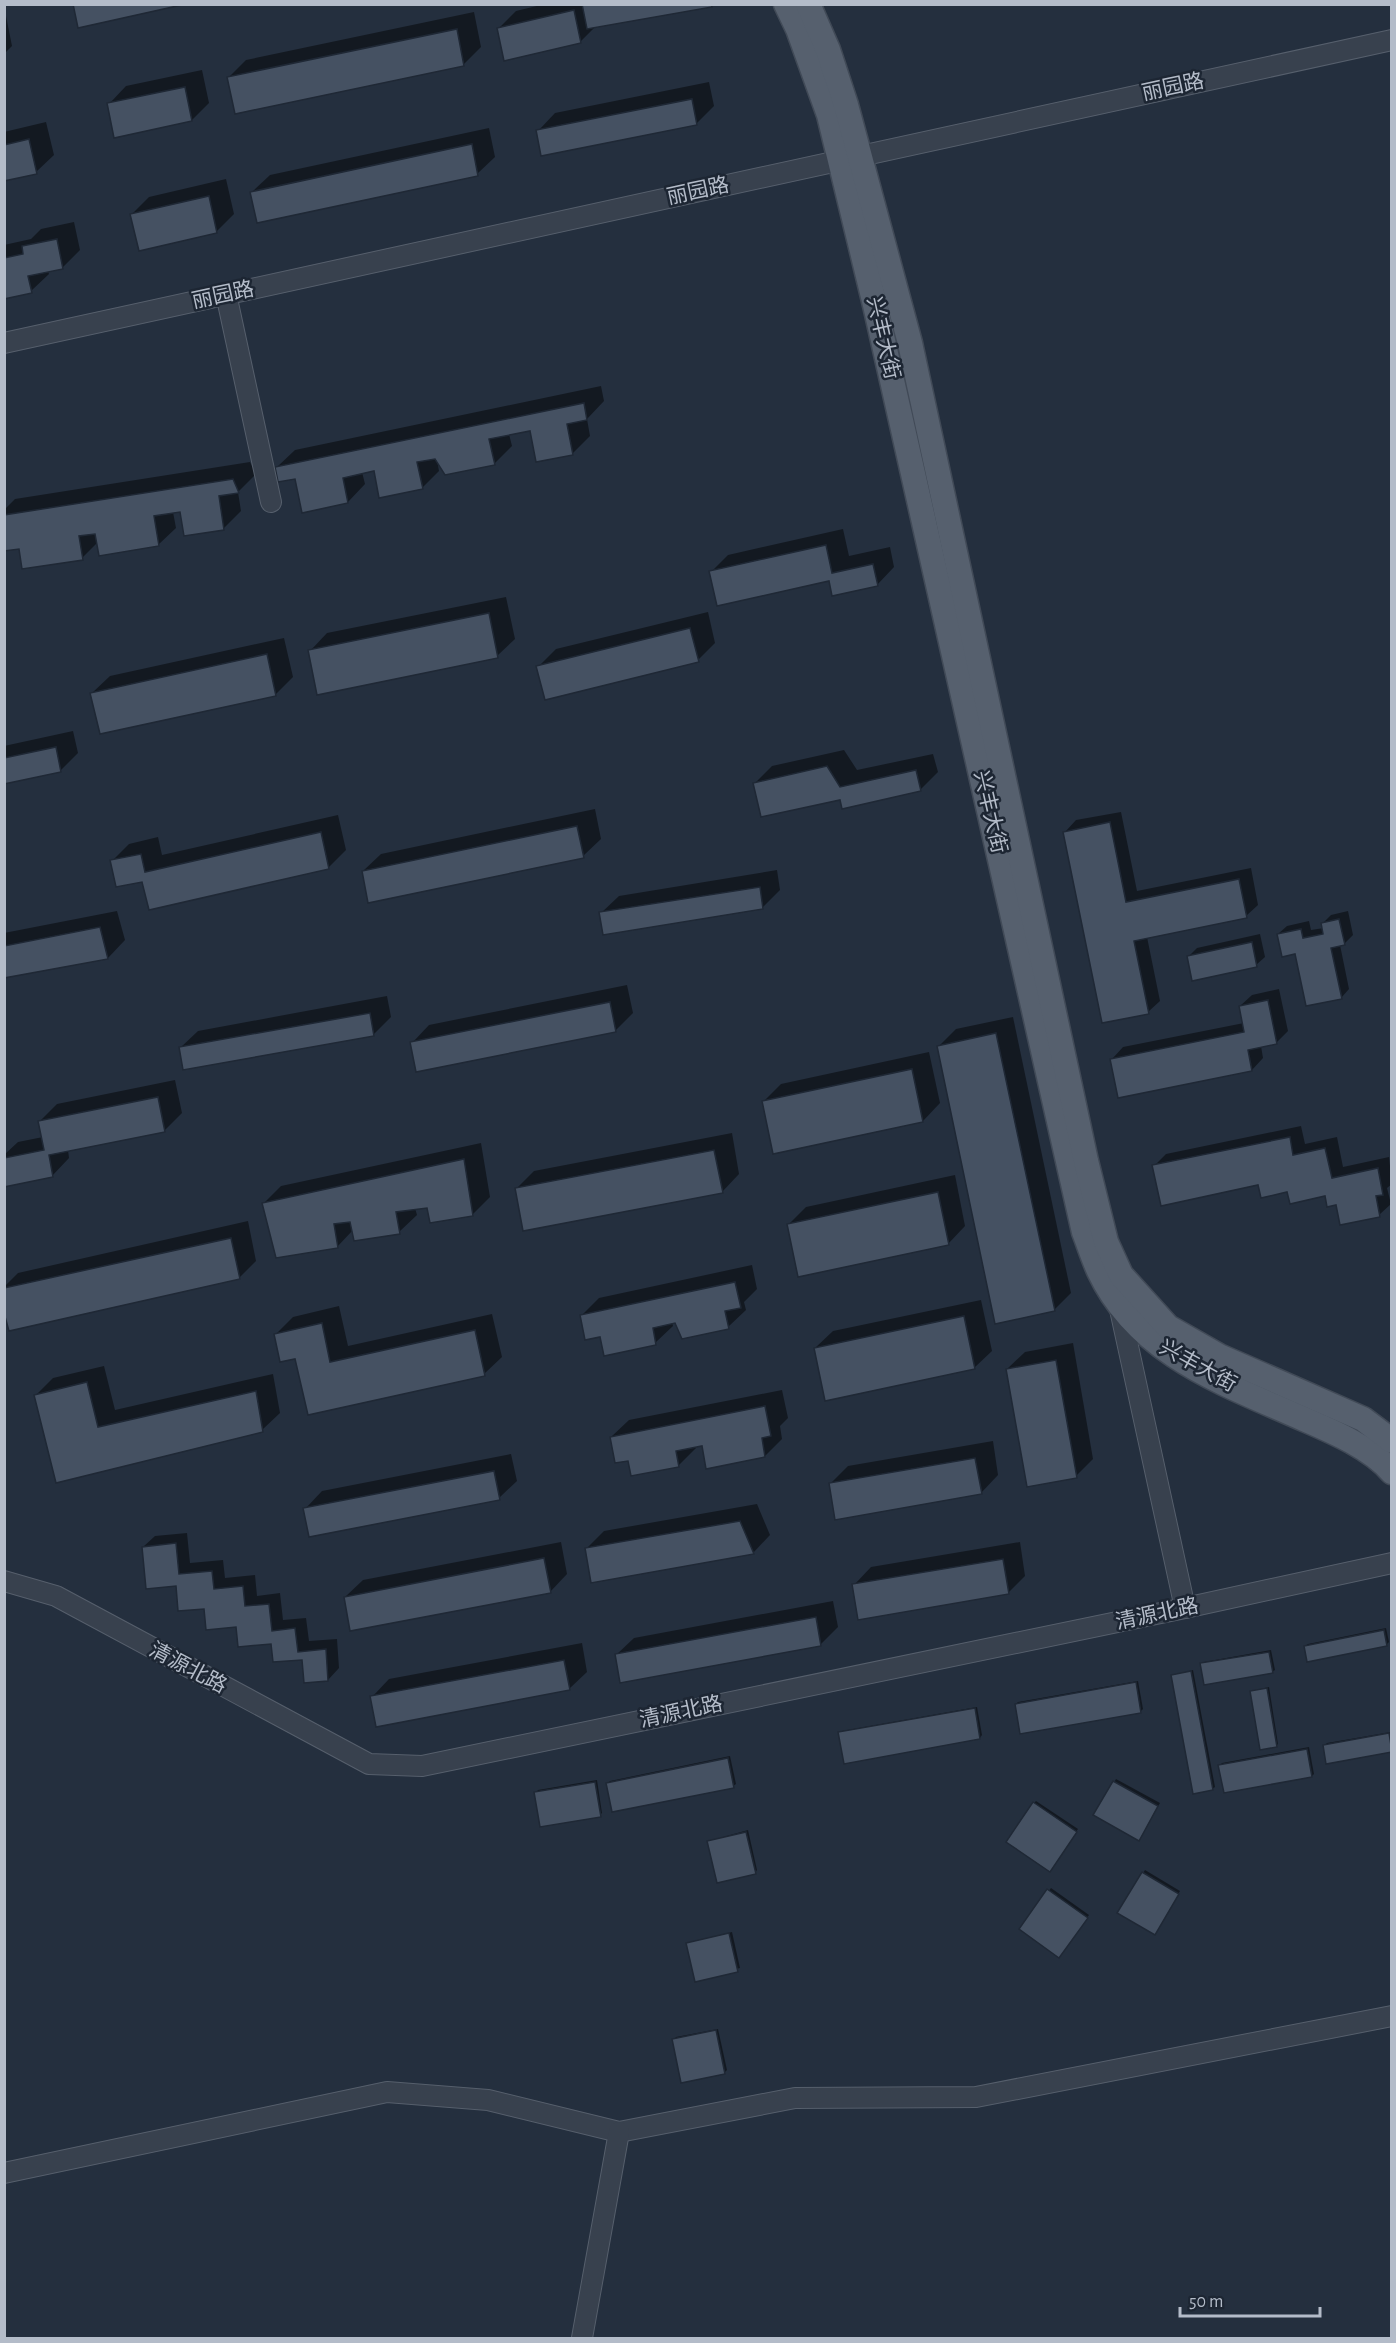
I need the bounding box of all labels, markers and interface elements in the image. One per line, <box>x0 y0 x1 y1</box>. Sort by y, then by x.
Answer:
street label: 丽园路 <box>1140 69 1206 104</box>
street label: 丽园路 <box>665 173 731 208</box>
street label: 丽园路 <box>190 277 256 312</box>
street label: 兴丰大街 <box>863 294 904 381</box>
street label: 兴丰大街 <box>970 768 1011 855</box>
street label: 兴丰大街 <box>1156 1336 1240 1396</box>
street label: 清源北路 <box>1114 1594 1200 1633</box>
street label: 清源北路 <box>146 1638 230 1697</box>
street label: 清源北路 <box>638 1692 724 1731</box>
scale bar <box>1180 2280 1320 2318</box>
text: 50 m <box>1189 2293 1223 2311</box>

